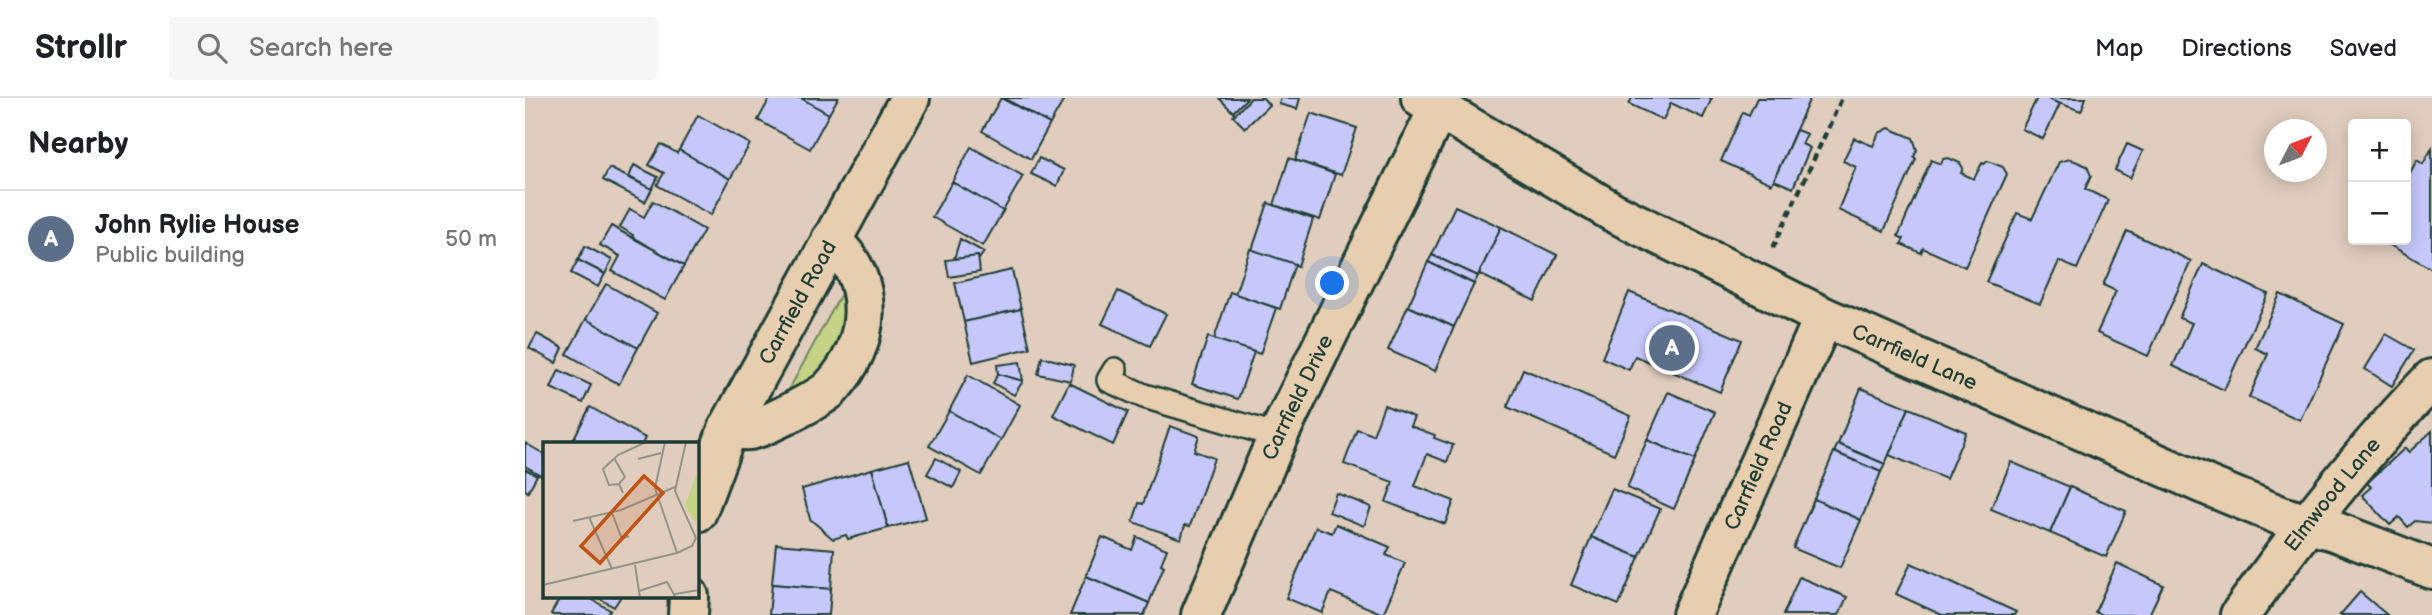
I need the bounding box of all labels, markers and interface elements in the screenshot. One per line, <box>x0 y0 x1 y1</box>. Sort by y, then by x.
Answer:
search box <box>169 17 659 80</box>
text: Strollr <box>35 28 127 68</box>
icon: search <box>193 29 231 67</box>
text: Search here <box>249 33 393 64</box>
text: Map <box>2095 34 2143 63</box>
text: Directions <box>2181 34 2292 63</box>
text: Saved <box>2330 34 2397 63</box>
north arrow <box>2264 119 2327 182</box>
map controls <box>2348 119 2411 245</box>
button: + <box>2348 119 2411 182</box>
text: Nearby <box>28 126 128 162</box>
button: − <box>2348 182 2411 245</box>
text: John Rylie House <box>95 210 300 241</box>
text: A <box>44 225 58 253</box>
text: 50 m <box>445 225 497 253</box>
street label: Carrfield Road <box>753 236 842 369</box>
text: Public building <box>95 241 245 269</box>
your location <box>1315 266 1349 300</box>
street label: Carrfield Lane <box>1848 318 1981 395</box>
pin: A <box>1649 322 1695 374</box>
street label: Carrfield Drive <box>1257 331 1338 464</box>
street label: Carrfield Road <box>1719 398 1797 534</box>
street label: Elmwood Lane <box>2279 432 2385 556</box>
inset map <box>543 442 698 598</box>

